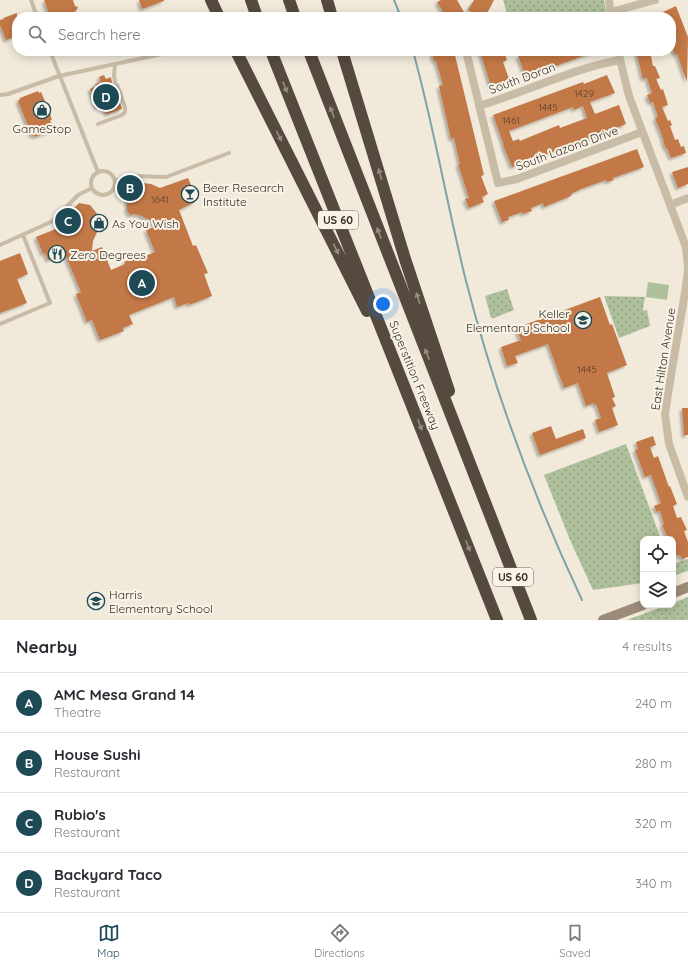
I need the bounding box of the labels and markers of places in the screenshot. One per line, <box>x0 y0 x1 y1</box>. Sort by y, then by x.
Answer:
pin: D <box>93 82 119 112</box>
shop icon: GameStop <box>32 100 52 120</box>
place label: GameStop <box>13 121 71 136</box>
pin: B <box>117 173 143 203</box>
place label: Beer Research Institute <box>203 180 284 209</box>
bar icon: Beer Research Institute <box>180 184 200 204</box>
pin: C <box>55 206 81 236</box>
shop icon: As You Wish <box>89 213 109 233</box>
place label: As You Wish <box>112 216 179 231</box>
restaurant icon: Zero Degrees <box>47 244 67 264</box>
place label: Zero Degrees <box>70 247 146 262</box>
pin: A <box>129 268 155 298</box>
place label: Keller Elementary School <box>466 306 570 335</box>
school or university icon: Keller Elementary School <box>573 310 593 330</box>
place label: Harris Elementary School <box>109 587 213 616</box>
school or university icon: Harris Elementary School <box>86 591 106 611</box>

